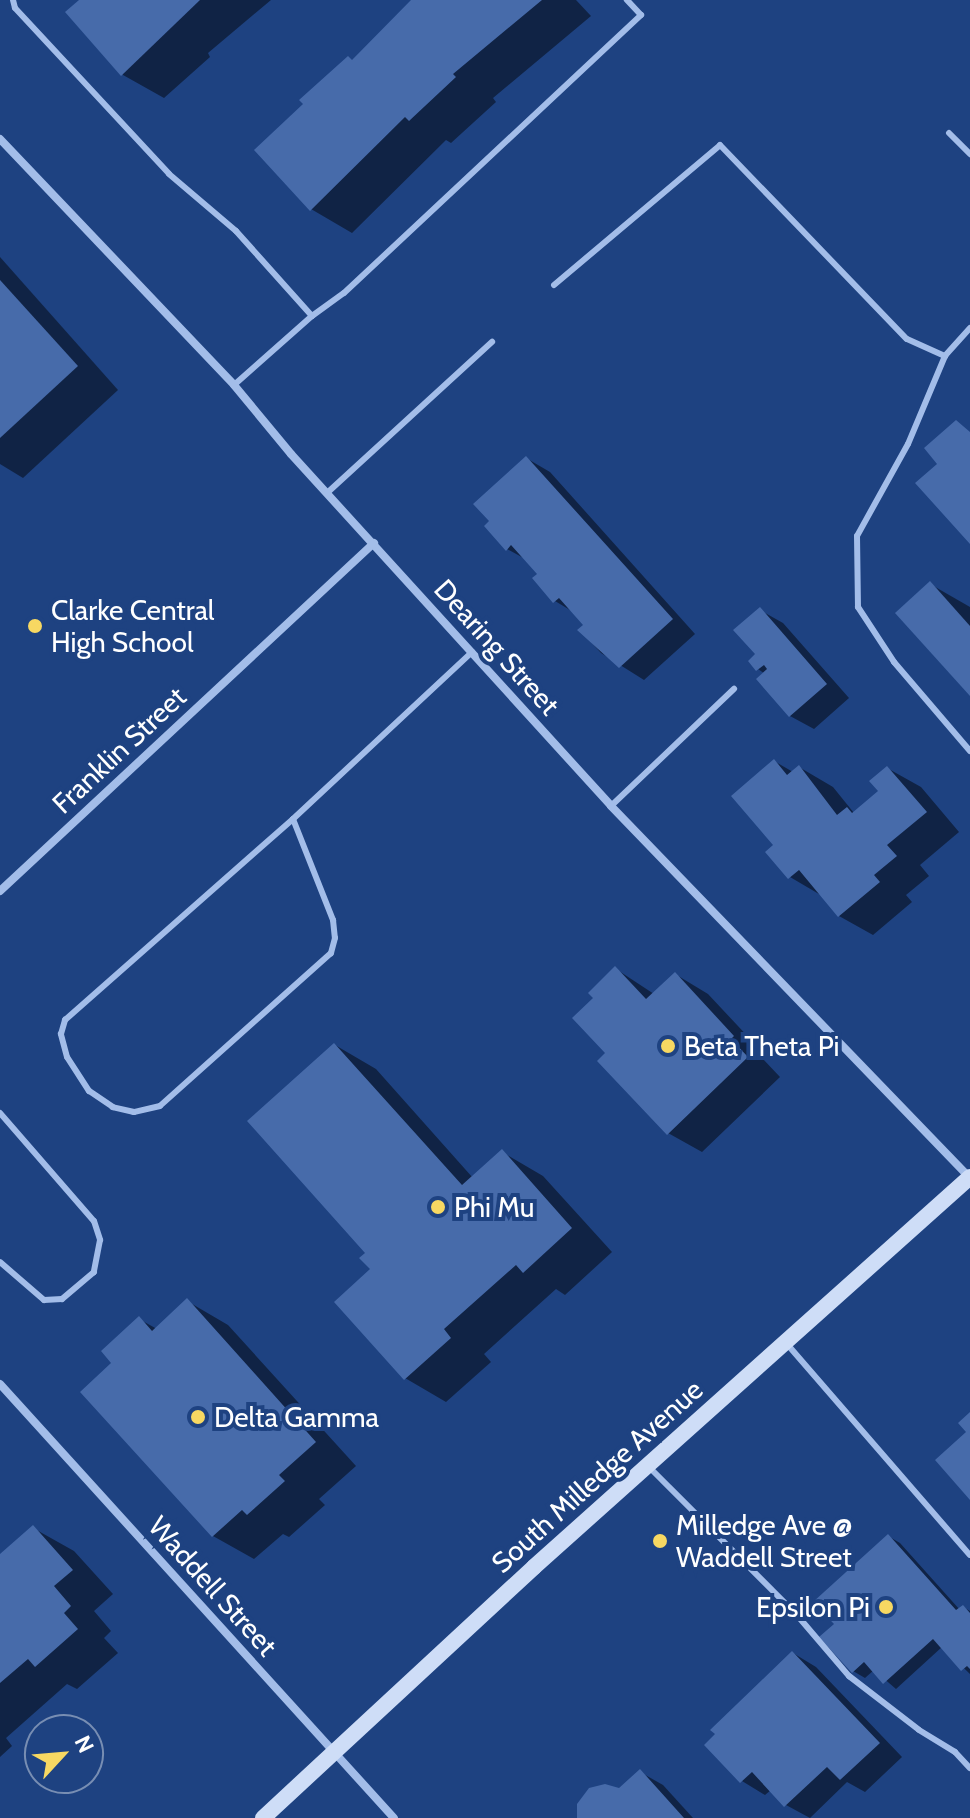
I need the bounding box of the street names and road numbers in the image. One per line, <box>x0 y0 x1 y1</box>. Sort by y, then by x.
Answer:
street label: Dearing Street <box>427 572 567 722</box>
street label: Franklin Street <box>45 680 193 820</box>
street label: South Milledge Avenue <box>485 1372 709 1580</box>
street label: Waddell Street <box>142 1509 284 1663</box>

